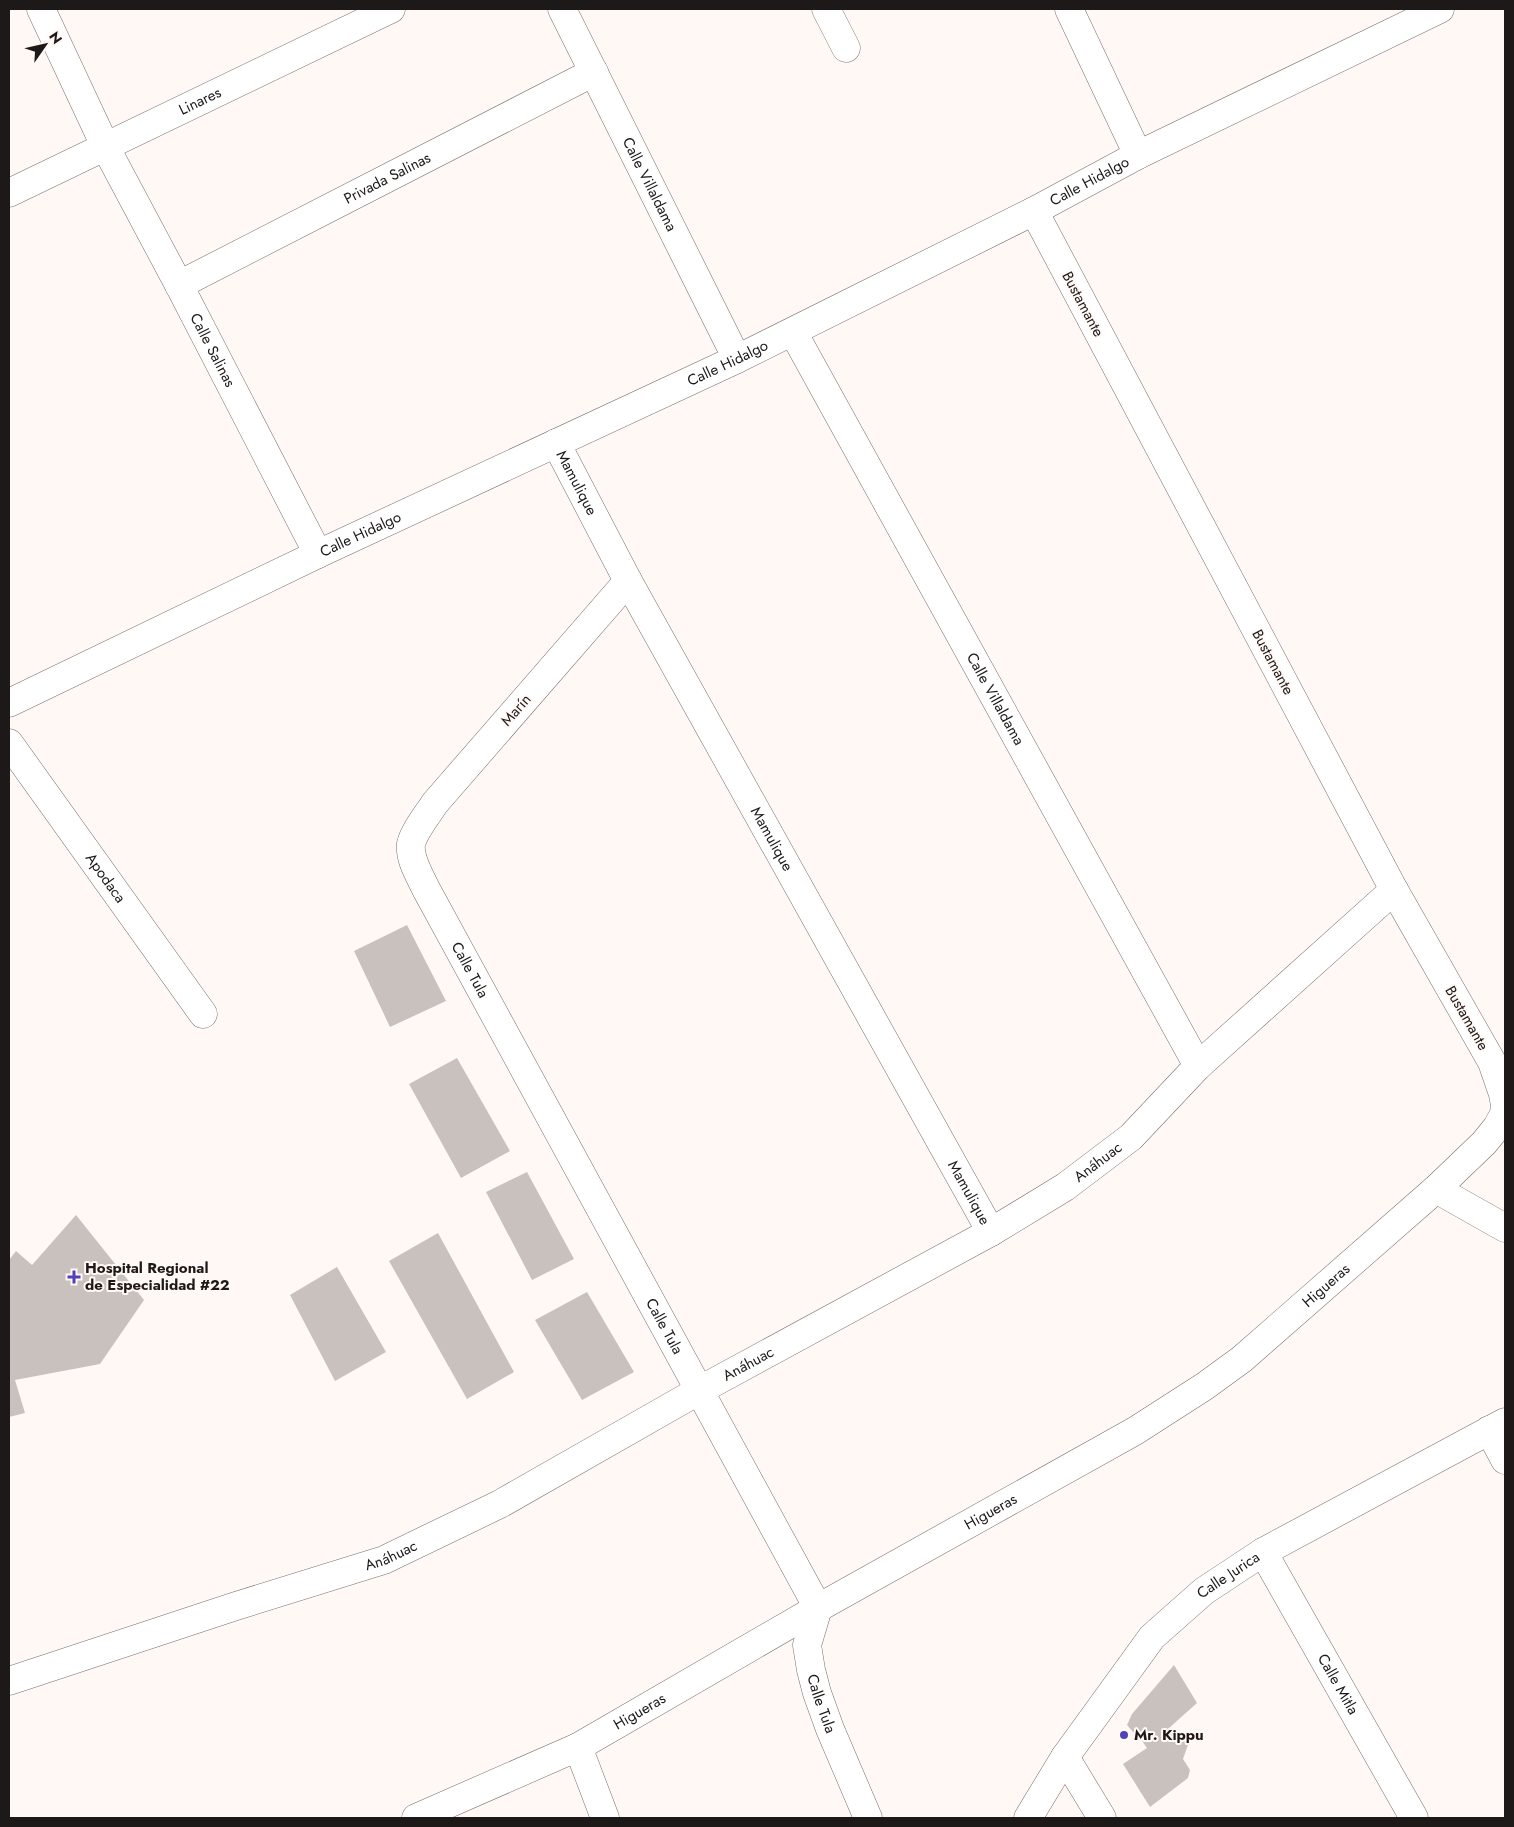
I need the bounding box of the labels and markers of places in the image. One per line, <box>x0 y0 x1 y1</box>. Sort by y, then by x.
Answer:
place label: Hospital Regional de Especialidad #22 <box>85 1257 230 1296</box>
marker: Hospital Regional de Especialidad #22 <box>67 1270 81 1284</box>
place label: Mr. Kippu <box>1134 1724 1204 1746</box>
marker: Mr. Kippu <box>1118 1729 1130 1741</box>

